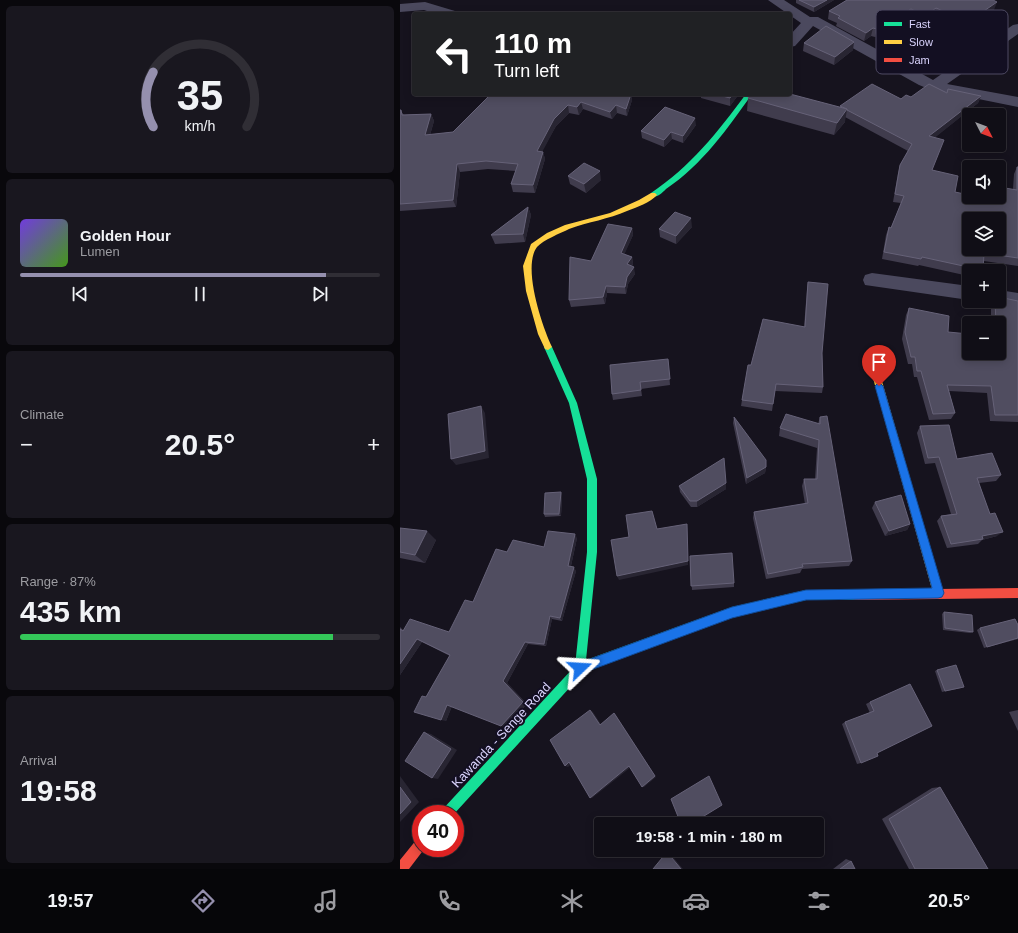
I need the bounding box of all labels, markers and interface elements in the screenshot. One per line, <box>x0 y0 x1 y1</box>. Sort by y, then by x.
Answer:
legend <box>876 10 1008 74</box>
text: Fast <box>909 18 930 30</box>
icon: left <box>428 28 480 80</box>
text: 110 m <box>494 28 572 59</box>
text: Slow <box>909 36 933 48</box>
text: Jam <box>909 54 930 66</box>
text: Turn left <box>494 61 559 81</box>
text: 35 <box>177 72 223 119</box>
north arrow <box>962 108 1006 152</box>
map controls <box>962 108 1006 360</box>
text: km/h <box>185 118 216 134</box>
button: sound <box>962 160 1006 204</box>
button: layers <box>962 212 1006 256</box>
text: Golden Hour <box>80 227 171 244</box>
text: Lumen <box>80 244 120 259</box>
button: + <box>962 264 1006 308</box>
icon: previous <box>69 283 91 305</box>
icon: pause <box>189 283 211 305</box>
icon: next <box>309 283 331 305</box>
button: − <box>962 316 1006 360</box>
pin <box>862 345 896 386</box>
icon: arrive <box>868 351 890 373</box>
text: Climate <box>20 407 64 422</box>
text: 20.5° <box>165 428 235 461</box>
text: − <box>20 432 33 457</box>
text: + <box>367 432 380 457</box>
text: Range · 87% <box>20 574 96 589</box>
text: 435 km <box>20 595 122 628</box>
position arrow <box>559 647 601 689</box>
street label: Kawanda - Senge Road <box>448 679 554 791</box>
text: Arrival <box>20 753 57 768</box>
text: 19:58 <box>20 774 97 807</box>
speed limit sign: 40 <box>412 805 464 857</box>
text: 19:58 · 1 min · 180 m <box>636 828 782 845</box>
icon: directions <box>189 887 217 915</box>
icon: music <box>312 887 340 915</box>
icon: phone <box>435 887 463 915</box>
icon: climate <box>558 887 586 915</box>
icon: car <box>682 887 710 915</box>
icon: filters <box>805 887 833 915</box>
text: 19:57 <box>48 891 94 911</box>
text: 20.5° <box>928 891 970 911</box>

